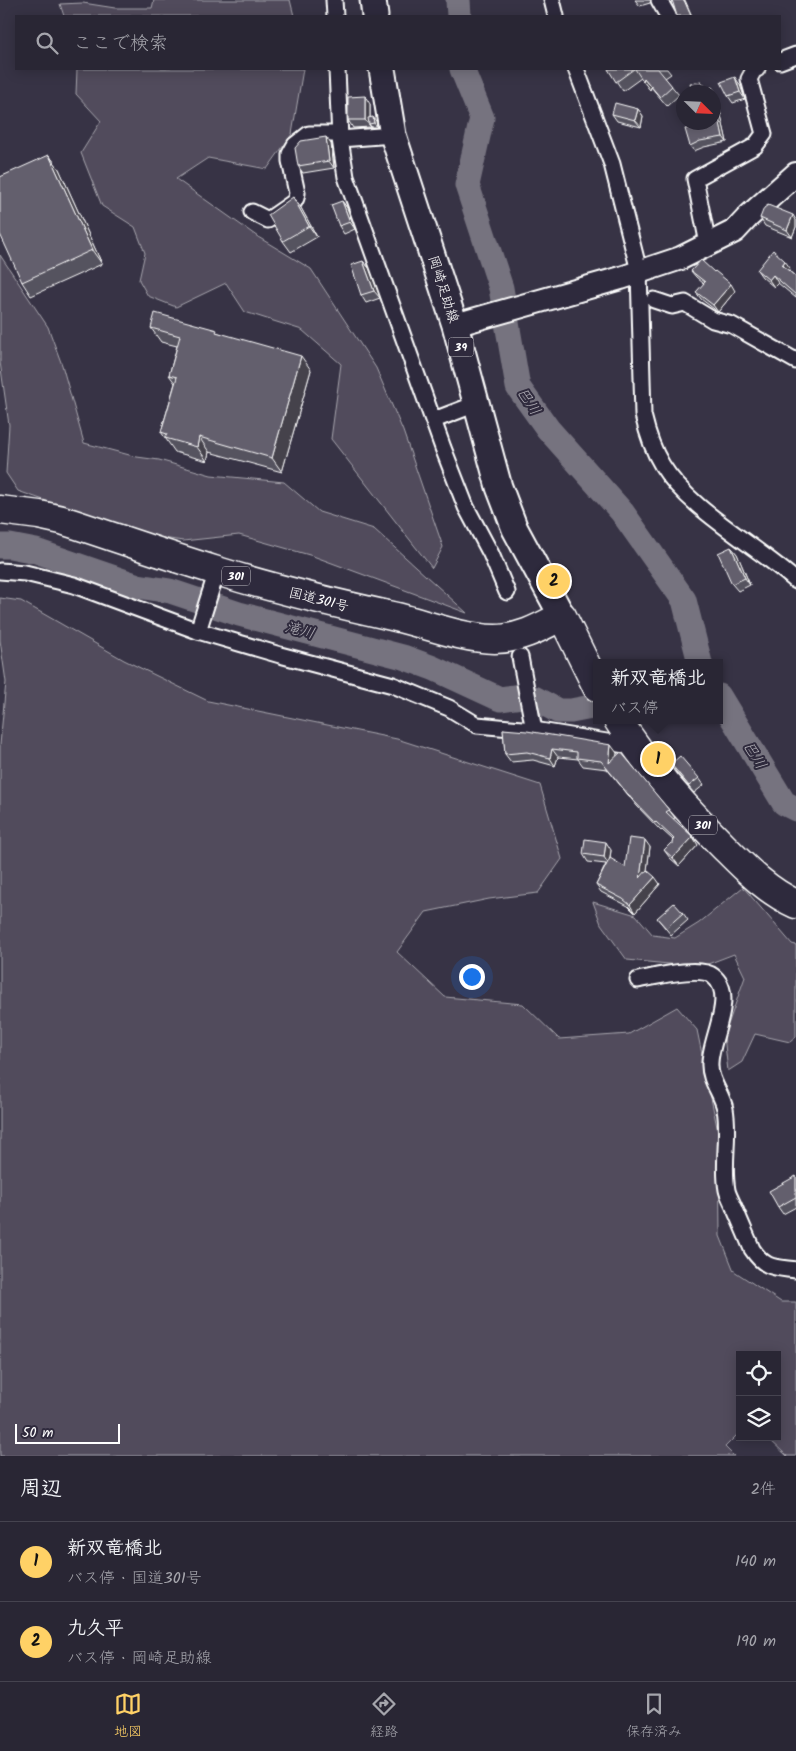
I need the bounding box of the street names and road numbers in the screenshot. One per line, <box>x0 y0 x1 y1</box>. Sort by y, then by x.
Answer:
street label: 岡崎足助線 <box>422 253 464 326</box>
road number: 39 <box>448 338 474 357</box>
road number: 301 <box>222 566 250 586</box>
street label: 国道301号 <box>286 582 351 618</box>
road number: 301 <box>689 816 717 834</box>

